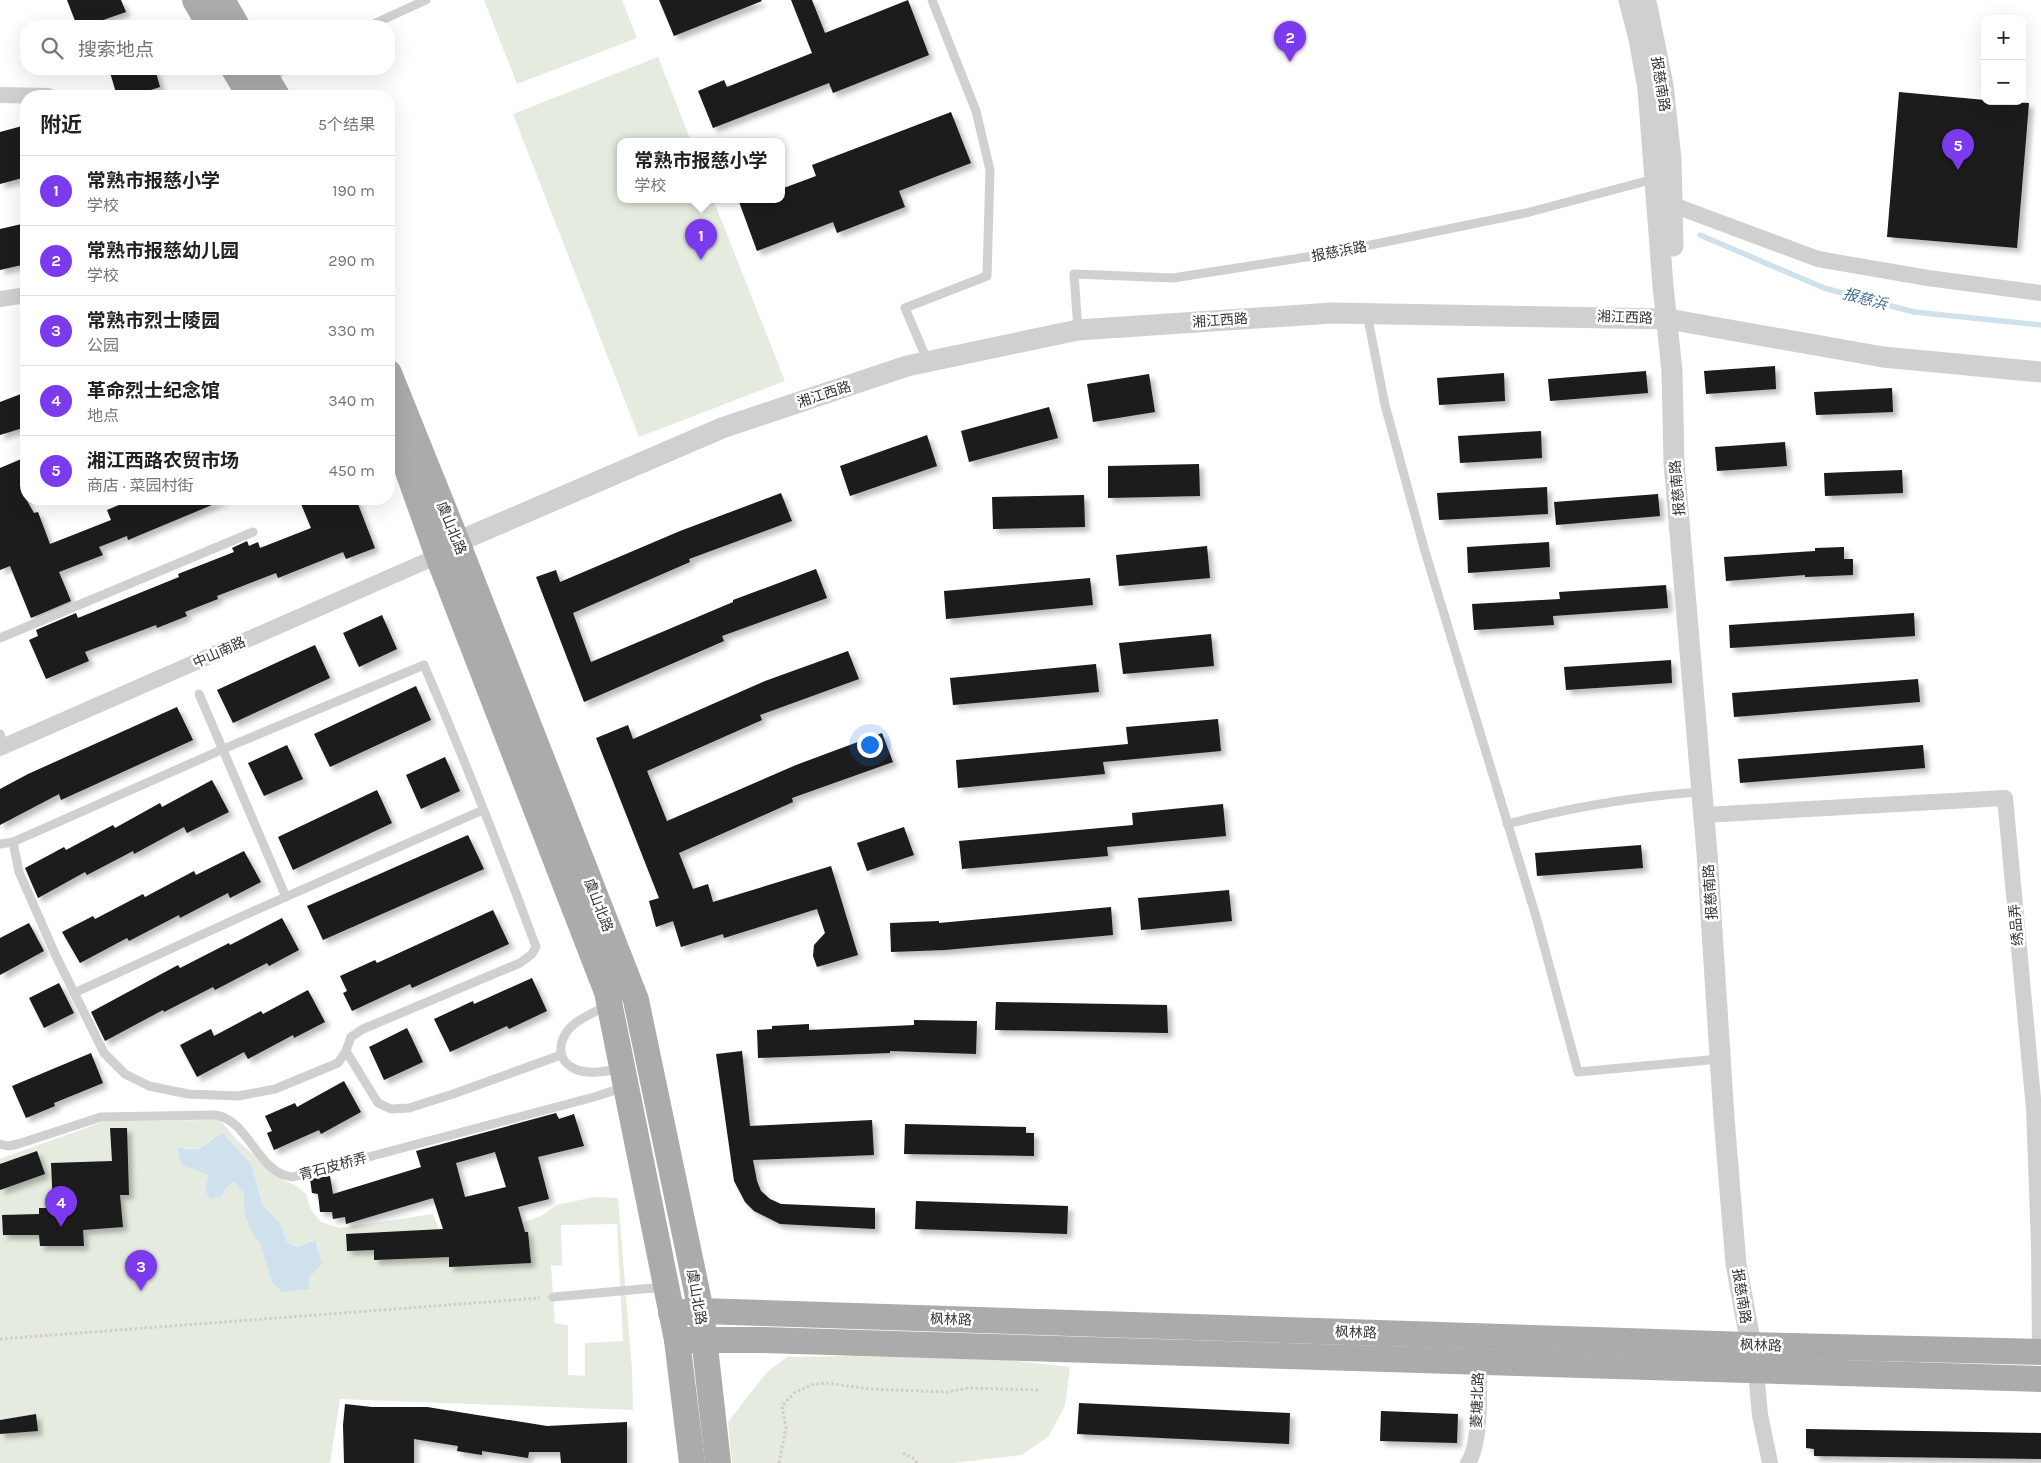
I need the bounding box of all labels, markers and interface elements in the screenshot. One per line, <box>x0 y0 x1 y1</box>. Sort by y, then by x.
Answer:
map controls <box>1981 15 2026 105</box>
button: + <box>1981 15 2026 60</box>
search box <box>20 20 395 75</box>
pin: 2 <box>1274 21 1306 62</box>
icon: search <box>38 34 66 62</box>
text: 搜索地点 <box>78 39 154 61</box>
street label: 报慈南路 <box>1648 55 1673 113</box>
button: − <box>1981 60 2026 105</box>
text: 附近 <box>40 113 82 137</box>
text: 5个结果 <box>318 115 375 134</box>
pin: 5 <box>1942 129 1974 170</box>
popup <box>617 138 785 203</box>
text: 常熟市报慈小学 <box>634 150 768 172</box>
text: 常熟市报慈小学 <box>87 170 220 192</box>
text: 学校 <box>634 176 667 195</box>
text: 1 <box>53 181 59 200</box>
text: 190 m <box>332 181 375 200</box>
text: 学校 <box>87 196 119 215</box>
pin: 1 <box>685 219 717 260</box>
street label: 报慈浜路 <box>1310 238 1368 265</box>
text: 常熟市报慈幼儿园 <box>87 240 239 262</box>
text: 2 <box>51 251 61 270</box>
text: 290 m <box>328 251 375 270</box>
text: 学校 <box>87 266 119 285</box>
water label: 报慈浜 <box>1841 284 1891 314</box>
street label: 湘江西路 <box>1597 308 1653 327</box>
text: 常熟市烈士陵园 <box>87 310 220 332</box>
street label: 湘江西路 <box>1192 310 1249 331</box>
text: 3 <box>51 321 61 340</box>
text: 330 m <box>328 321 375 340</box>
text: 公园 <box>87 336 119 355</box>
street label: 湘江西路 <box>795 378 853 411</box>
text: 革命烈士纪念馆 <box>87 380 220 402</box>
text: 4 <box>51 391 61 410</box>
text: 340 m <box>328 391 375 410</box>
text: 地点 <box>87 406 119 425</box>
text: 湘江西路农贸市场 <box>87 450 239 472</box>
street label: 报慈南路 <box>1667 459 1688 517</box>
text: 5 <box>51 461 61 480</box>
text: 450 m <box>329 461 375 480</box>
text: 商店 · 菜园村街 <box>87 476 193 495</box>
street label: 虞山北路 <box>433 499 470 557</box>
street label: 中山南路 <box>190 633 248 672</box>
your location <box>857 732 883 758</box>
street label: 报慈南路 <box>1700 863 1721 920</box>
street label: 虞山北路 <box>581 876 617 934</box>
street label: 绣品弄 <box>2006 903 2027 947</box>
street label: 青石皮桥弄 <box>297 1149 369 1184</box>
pin: 4 <box>45 1186 77 1227</box>
pin: 3 <box>125 1250 157 1291</box>
street label: 报慈南路 <box>1729 1267 1754 1325</box>
street label: 虞山北路 <box>683 1268 710 1326</box>
street label: 枫林路 <box>930 1310 972 1329</box>
street label: 枫林路 <box>1335 1323 1377 1342</box>
street label: 枫林路 <box>1740 1336 1782 1355</box>
street label: 菱塘北路 <box>1468 1372 1487 1428</box>

